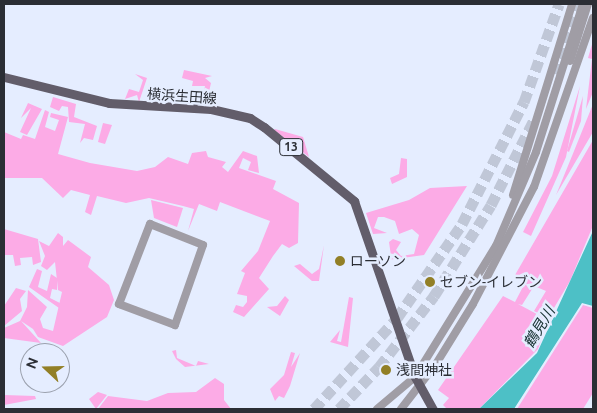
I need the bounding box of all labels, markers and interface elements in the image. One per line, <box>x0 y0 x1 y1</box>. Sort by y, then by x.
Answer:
street label: 横浜生田線 <box>146 85 218 107</box>
road number: 13 <box>278 138 304 156</box>
place label: ローソン <box>350 253 406 269</box>
marker: ローソン <box>334 255 346 267</box>
place label: セブン-イレブン <box>440 274 542 290</box>
marker: セブン-イレブン <box>424 276 436 288</box>
water label: 鶴見川 <box>520 303 558 351</box>
north arrow <box>20 343 70 393</box>
text: N <box>23 355 41 371</box>
place label: 浅間神社 <box>396 362 452 378</box>
marker: 浅間神社 <box>380 364 392 376</box>

